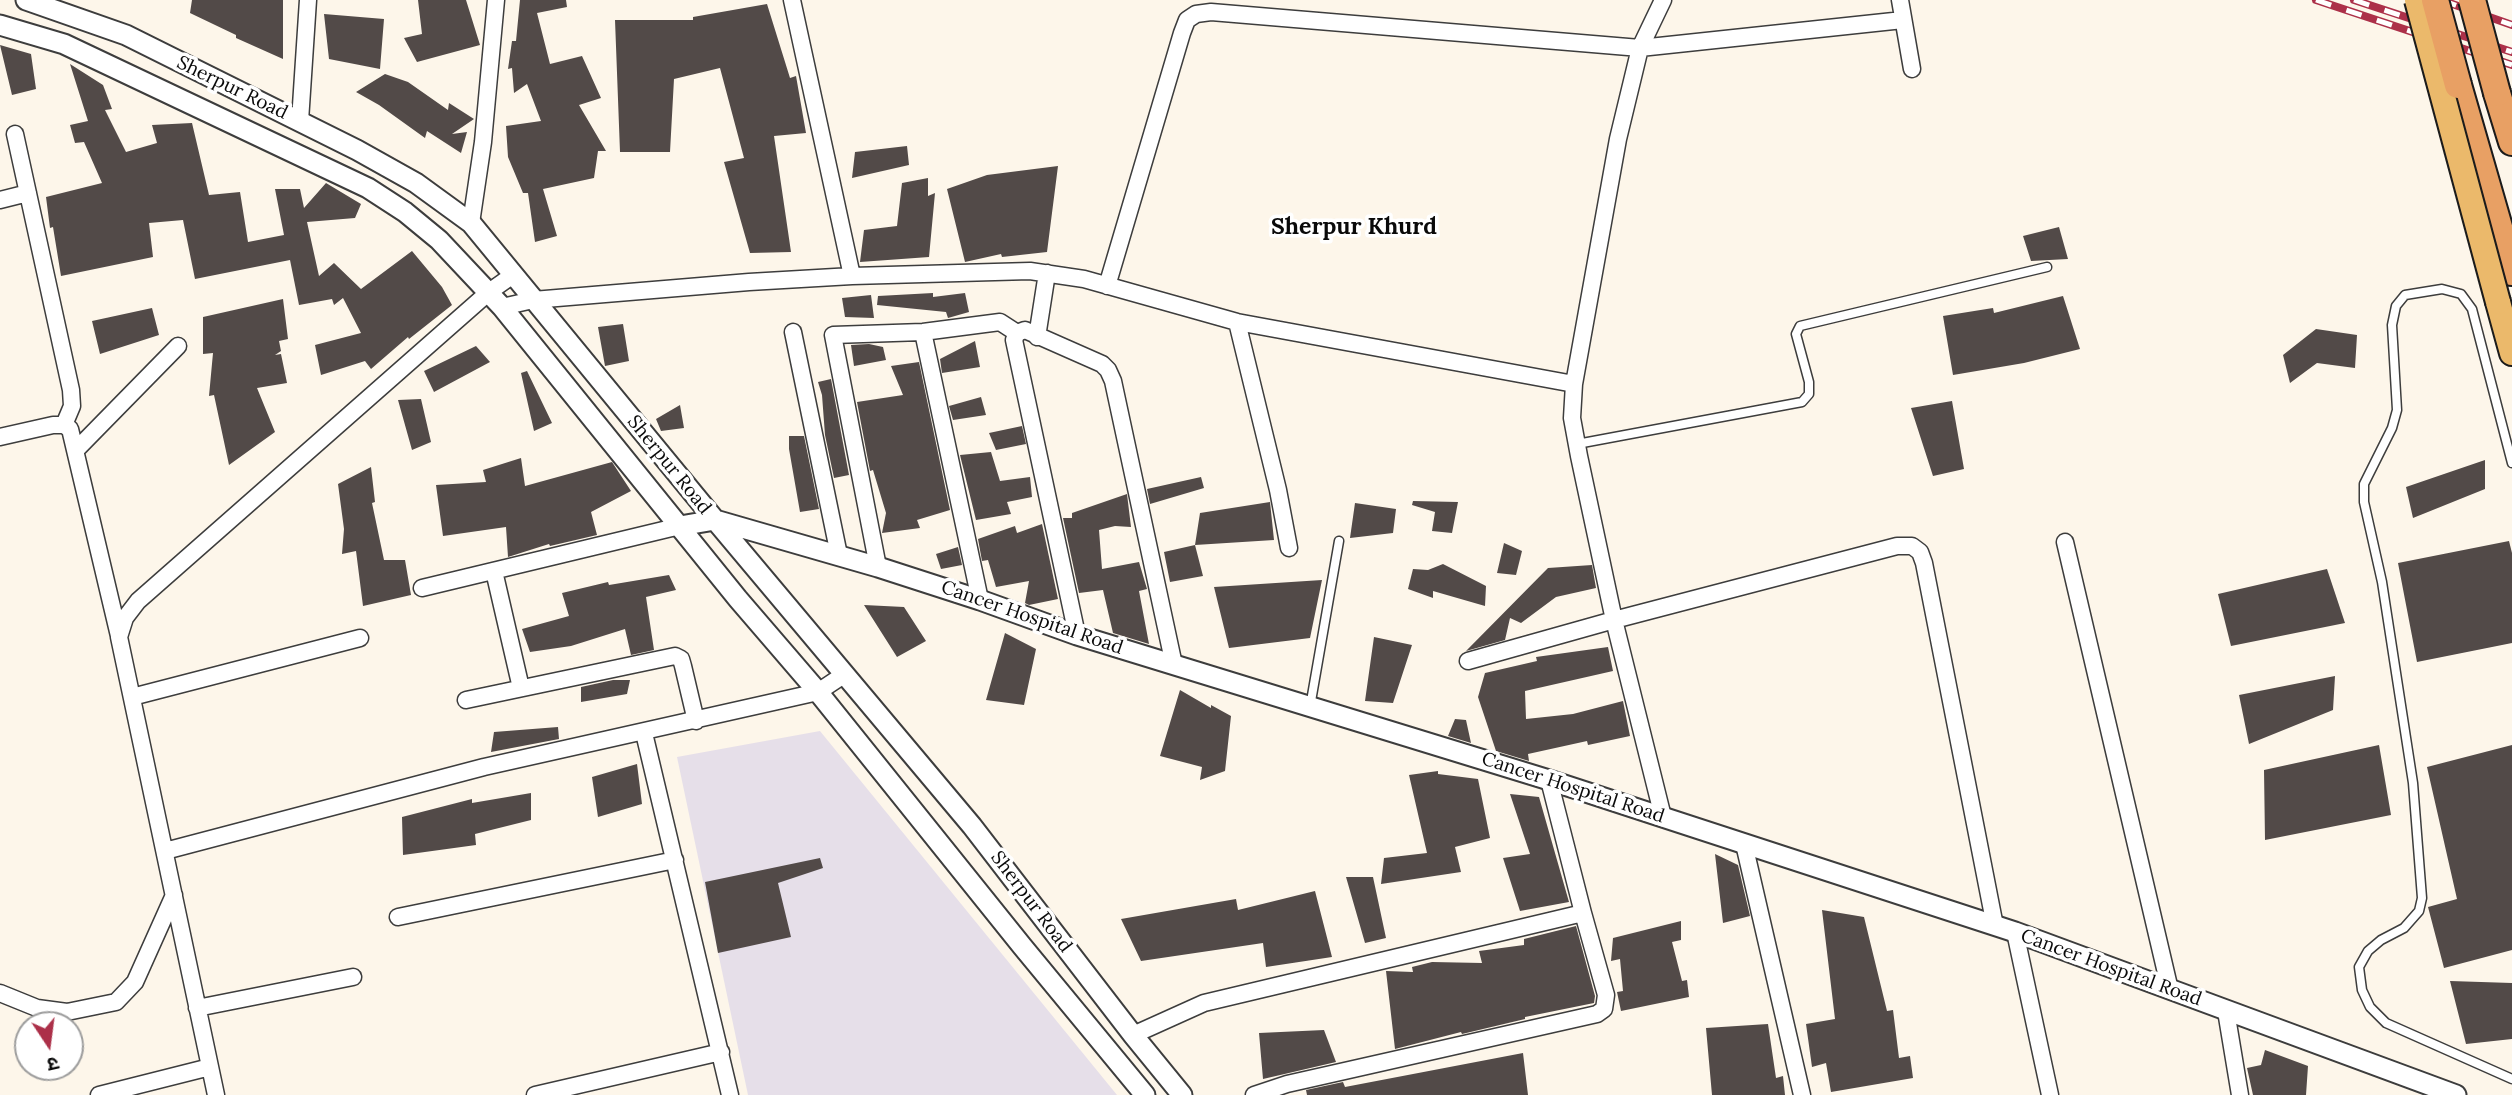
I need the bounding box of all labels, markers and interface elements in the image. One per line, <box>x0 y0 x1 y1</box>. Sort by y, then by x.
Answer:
street label: Sherpur Road <box>173 51 291 125</box>
district label: Sherpur Khurd <box>1271 213 1437 241</box>
street label: Sherpur Road <box>622 411 716 519</box>
street label: Cancer Hospital Road <box>938 576 1126 660</box>
street label: Cancer Hospital Road <box>1479 748 1667 828</box>
street label: Sherpur Road <box>986 847 1076 957</box>
street label: Cancer Hospital Road <box>2017 925 2205 1011</box>
north arrow <box>14 1011 84 1081</box>
text: उ <box>45 1052 61 1077</box>

